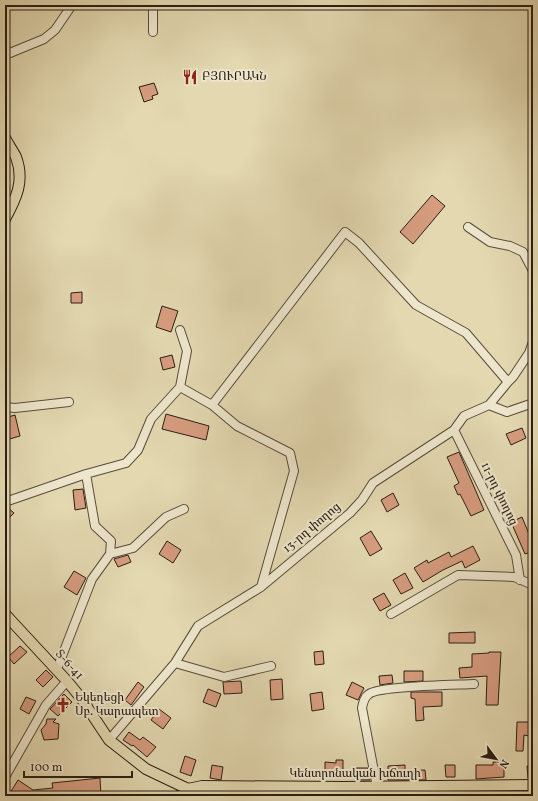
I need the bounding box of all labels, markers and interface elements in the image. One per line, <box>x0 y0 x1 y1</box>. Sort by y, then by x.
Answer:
restaurant icon: ԲՅՈՒՐԱԿՆ <box>181 68 199 86</box>
place label: ԲՅՈՒՐԱԿՆ <box>202 69 267 85</box>
street label: 11-րդ փողոց <box>477 460 521 528</box>
street label: 13-րդ փողոց <box>280 499 344 557</box>
street label: Տ-6-41 <box>51 647 87 683</box>
place label: Եկեղեցի Սբ. Կարապետ <box>75 690 159 720</box>
church icon: Եկեղեցի Սբ. Կարապետ <box>54 696 72 714</box>
north arrow <box>476 739 516 779</box>
scale bar <box>24 753 132 779</box>
text: N <box>495 756 512 771</box>
text: 100 m <box>30 760 63 776</box>
street label: Կենտրոնական խճուղի <box>289 766 421 782</box>

